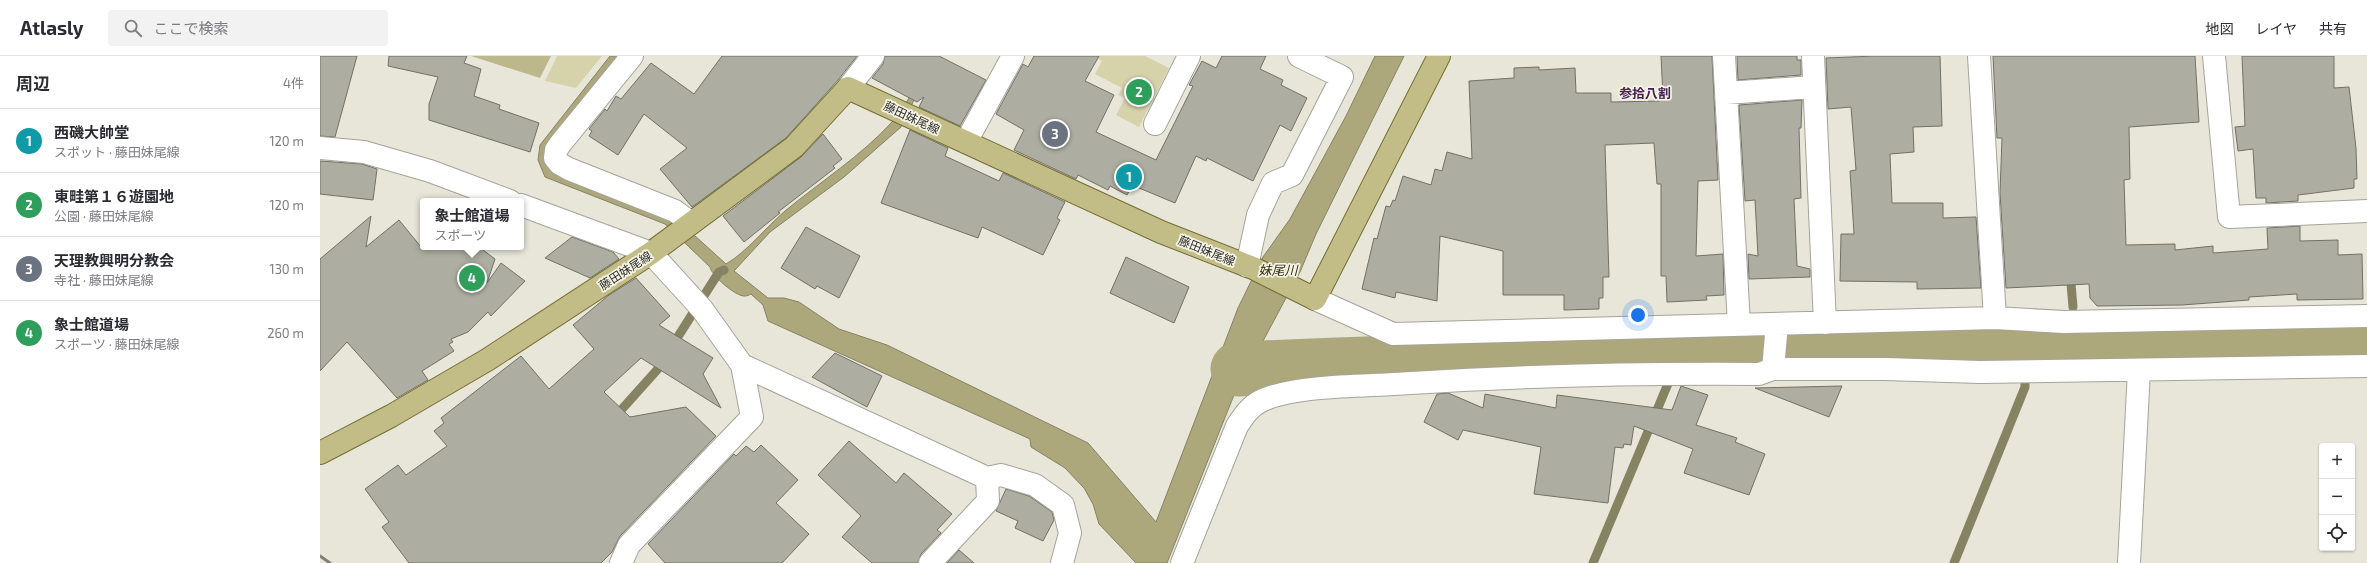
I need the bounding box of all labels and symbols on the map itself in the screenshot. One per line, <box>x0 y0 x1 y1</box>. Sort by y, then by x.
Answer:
pin: 2 <box>1126 77 1152 107</box>
district label: 参拾八割 <box>1619 85 1671 101</box>
street label: 藤田妹尾線 <box>882 98 942 136</box>
pin: 3 <box>1042 119 1068 149</box>
pin: 1 <box>1116 162 1142 192</box>
street label: 藤田妹尾線 <box>1177 232 1237 268</box>
street label: 藤田妹尾線 <box>596 248 654 292</box>
water label: 妹尾川 <box>1258 262 1299 278</box>
pin: 4 <box>459 263 485 293</box>
your location <box>1628 305 1648 325</box>

